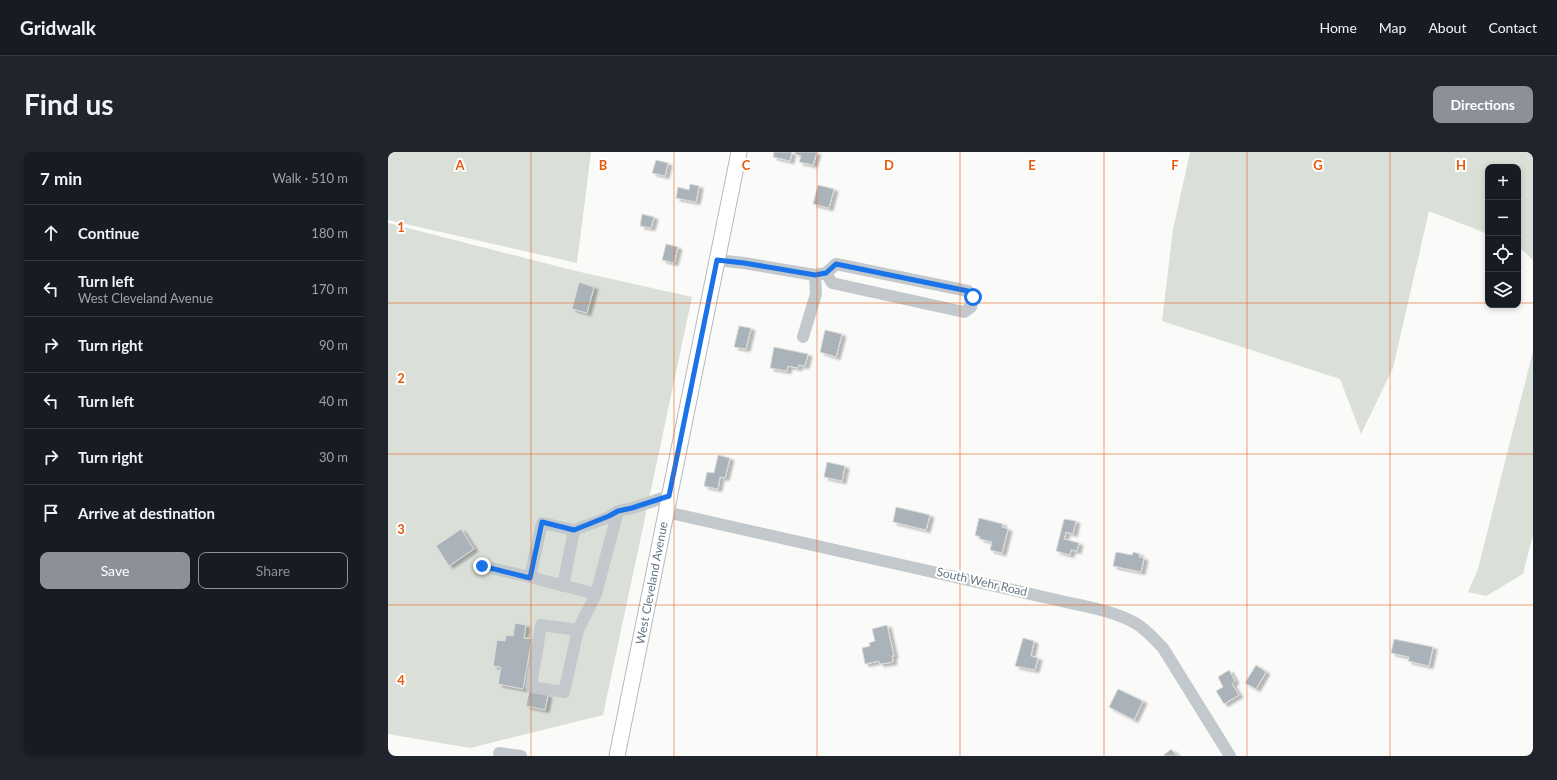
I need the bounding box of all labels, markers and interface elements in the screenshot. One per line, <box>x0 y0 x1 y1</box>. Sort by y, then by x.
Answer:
text: Gridwalk <box>20 16 96 39</box>
text: Home <box>1319 19 1357 36</box>
text: Map <box>1379 19 1406 36</box>
text: About <box>1428 19 1466 36</box>
text: Contact <box>1488 19 1537 36</box>
button: Directions <box>1433 86 1533 123</box>
text: Find us <box>24 87 114 121</box>
text: A <box>454 157 465 173</box>
text: B <box>599 157 608 173</box>
text: C <box>742 157 751 173</box>
text: D <box>884 157 894 173</box>
text: E <box>1028 157 1036 173</box>
text: F <box>1171 157 1179 173</box>
text: G <box>1313 157 1323 173</box>
text: H <box>1456 157 1466 173</box>
map controls <box>1485 164 1521 308</box>
button: + <box>1485 164 1521 200</box>
text: 7 min <box>40 168 82 189</box>
text: Walk · 510 m <box>272 170 348 186</box>
button: − <box>1485 200 1521 236</box>
text: 1 <box>397 219 405 235</box>
icon: ahead <box>40 222 62 244</box>
text: Continue <box>78 224 139 242</box>
text: 180 m <box>311 225 348 241</box>
button: locate <box>1485 236 1521 272</box>
text: Turn left <box>78 272 134 290</box>
button: layers <box>1485 272 1521 308</box>
icon: left <box>40 278 62 300</box>
text: 170 m <box>311 281 348 297</box>
route start <box>964 288 982 306</box>
text: West Cleveland Avenue <box>78 290 213 306</box>
icon: right <box>40 334 62 356</box>
text: Turn right <box>78 336 143 354</box>
text: 90 m <box>319 337 348 353</box>
text: 2 <box>397 370 405 386</box>
icon: left <box>40 390 62 412</box>
text: Turn left <box>78 392 134 410</box>
text: 40 m <box>319 393 348 409</box>
icon: right <box>40 446 62 468</box>
text: Turn right <box>78 448 143 466</box>
text: 30 m <box>319 449 348 465</box>
icon: arrive <box>40 502 62 524</box>
text: Arrive at destination <box>78 504 215 522</box>
street label: West Cleveland Avenue <box>632 520 671 646</box>
text: 3 <box>397 521 405 537</box>
button: Save <box>40 552 190 589</box>
button: Share <box>198 552 348 589</box>
route end <box>473 557 491 575</box>
street label: South Wehr Road <box>935 564 1029 599</box>
text: 4 <box>397 672 405 688</box>

